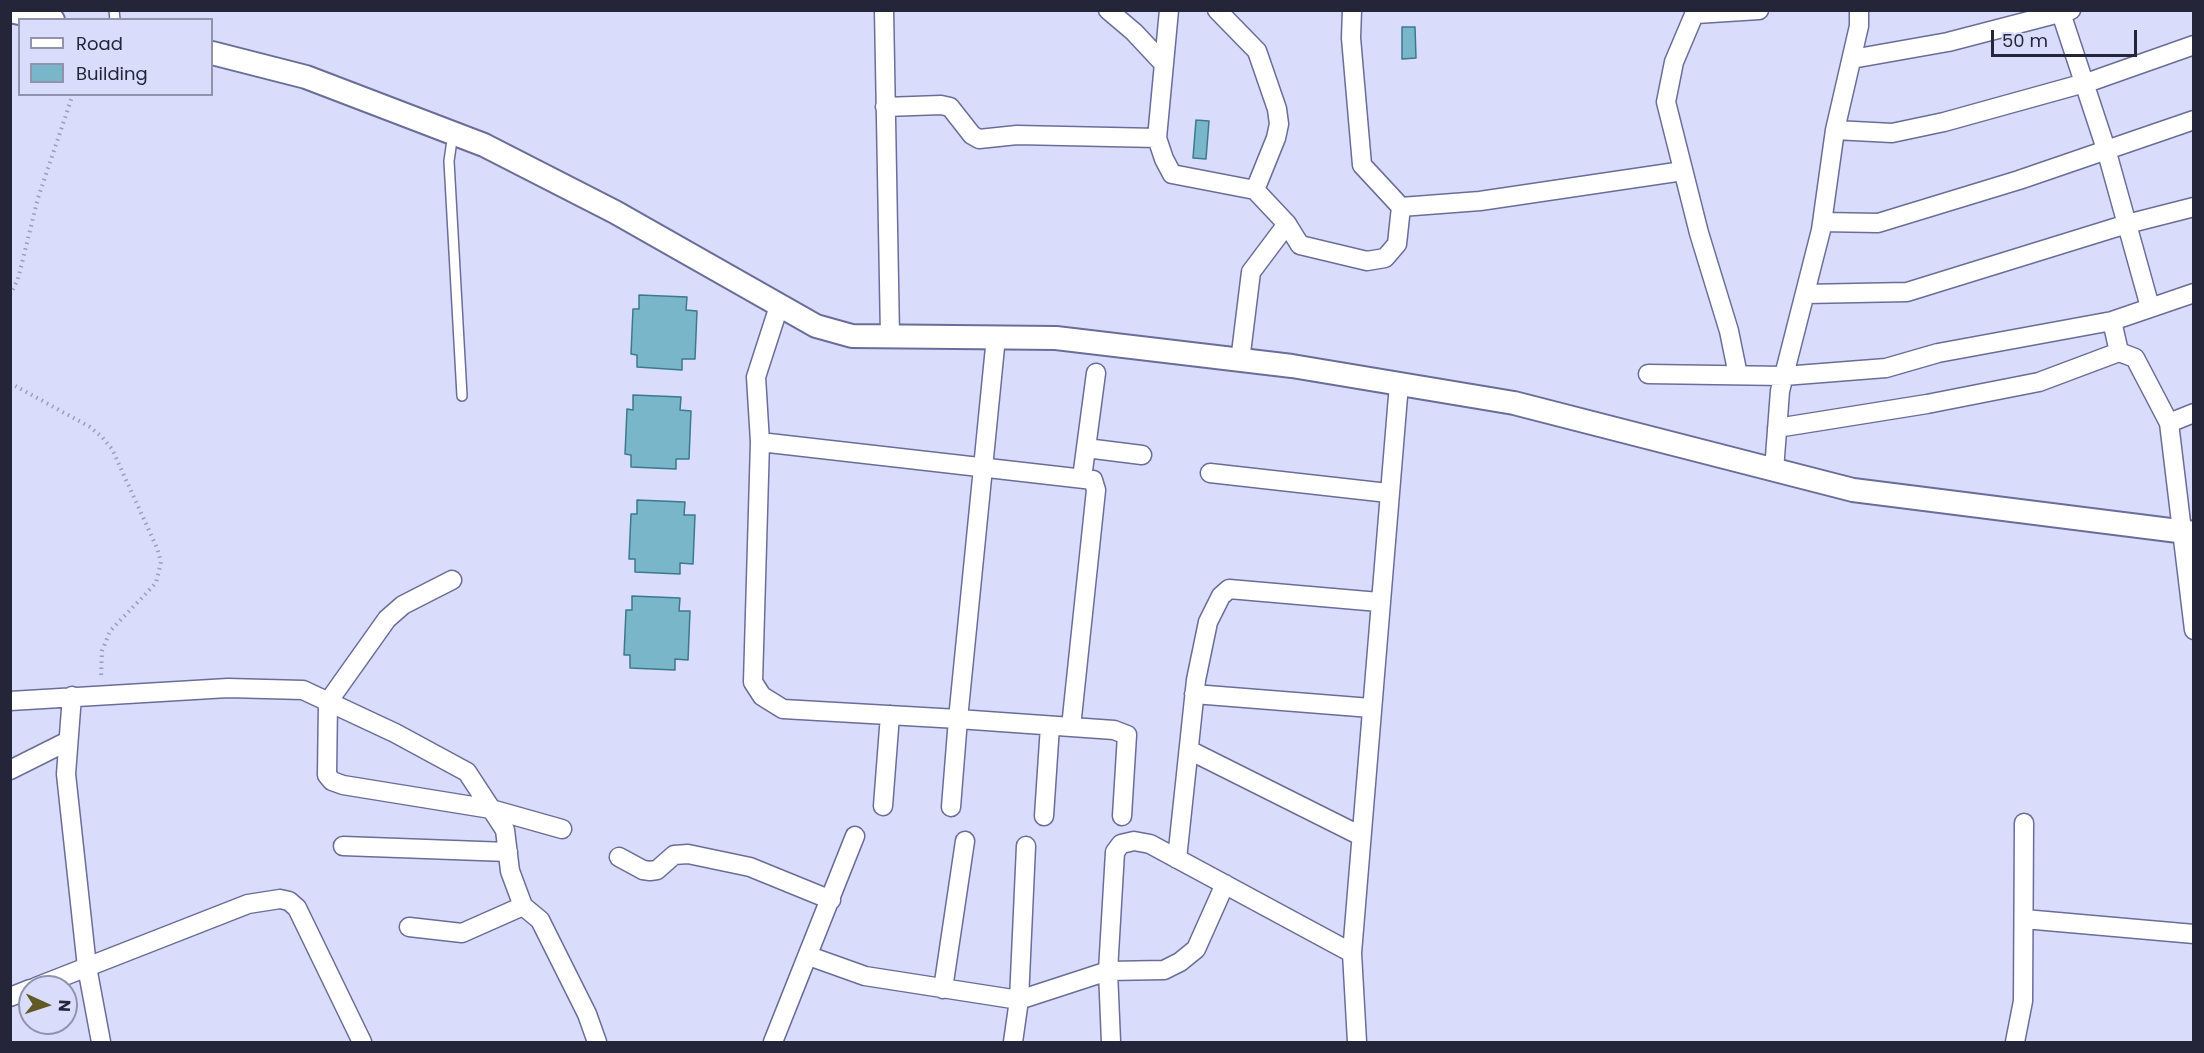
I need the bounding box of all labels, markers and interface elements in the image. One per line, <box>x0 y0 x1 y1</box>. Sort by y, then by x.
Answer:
legend <box>18 18 213 96</box>
scale bar <box>1994 18 2140 56</box>
text: 50 m <box>2002 28 2048 53</box>
text: Road <box>76 31 123 56</box>
text: Building <box>76 61 148 86</box>
north arrow <box>18 975 78 1035</box>
text: N <box>53 999 76 1012</box>

